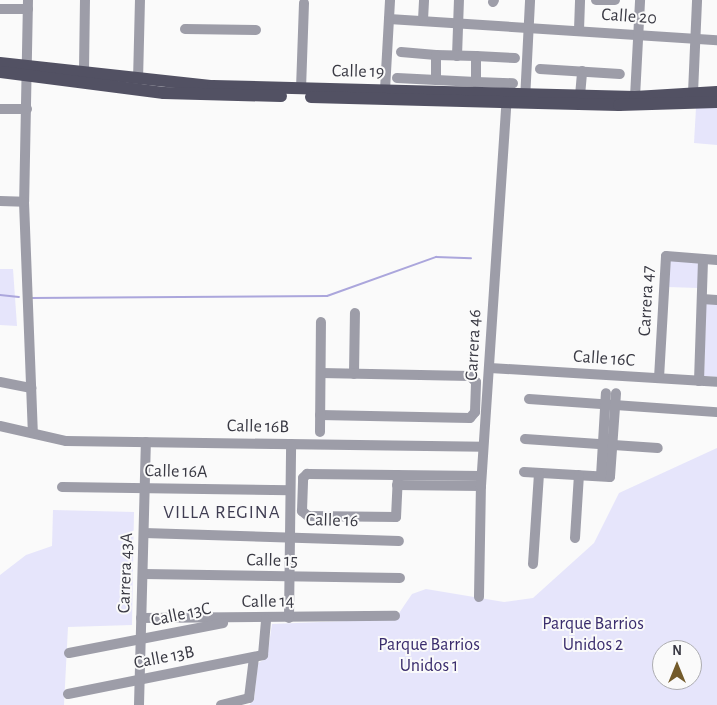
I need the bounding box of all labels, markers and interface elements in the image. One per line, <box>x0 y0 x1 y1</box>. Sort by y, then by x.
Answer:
street label: Calle 20 <box>601 4 657 30</box>
street label: Calle 19 <box>332 61 384 83</box>
street label: Carrera 47 <box>634 265 660 337</box>
street label: Carrera 46 <box>461 309 487 381</box>
street label: Calle 16C <box>572 346 636 372</box>
street label: Calle 16B <box>227 416 289 438</box>
street label: Calle 16A <box>144 461 208 483</box>
district label: VILLA REGINA <box>162 502 282 524</box>
street label: Calle 16 <box>306 510 358 532</box>
street label: Carrera 43A <box>114 532 138 614</box>
street label: Calle 15 <box>246 550 298 572</box>
street label: Calle 14 <box>241 591 295 613</box>
street label: Calle 13C <box>149 598 213 632</box>
park label: Parque Barrios Unidos 2 <box>542 614 644 656</box>
park label: Parque Barrios Unidos 1 <box>378 635 480 678</box>
north arrow <box>652 640 702 690</box>
street label: Calle 13B <box>132 642 196 674</box>
text: N <box>672 644 682 658</box>

